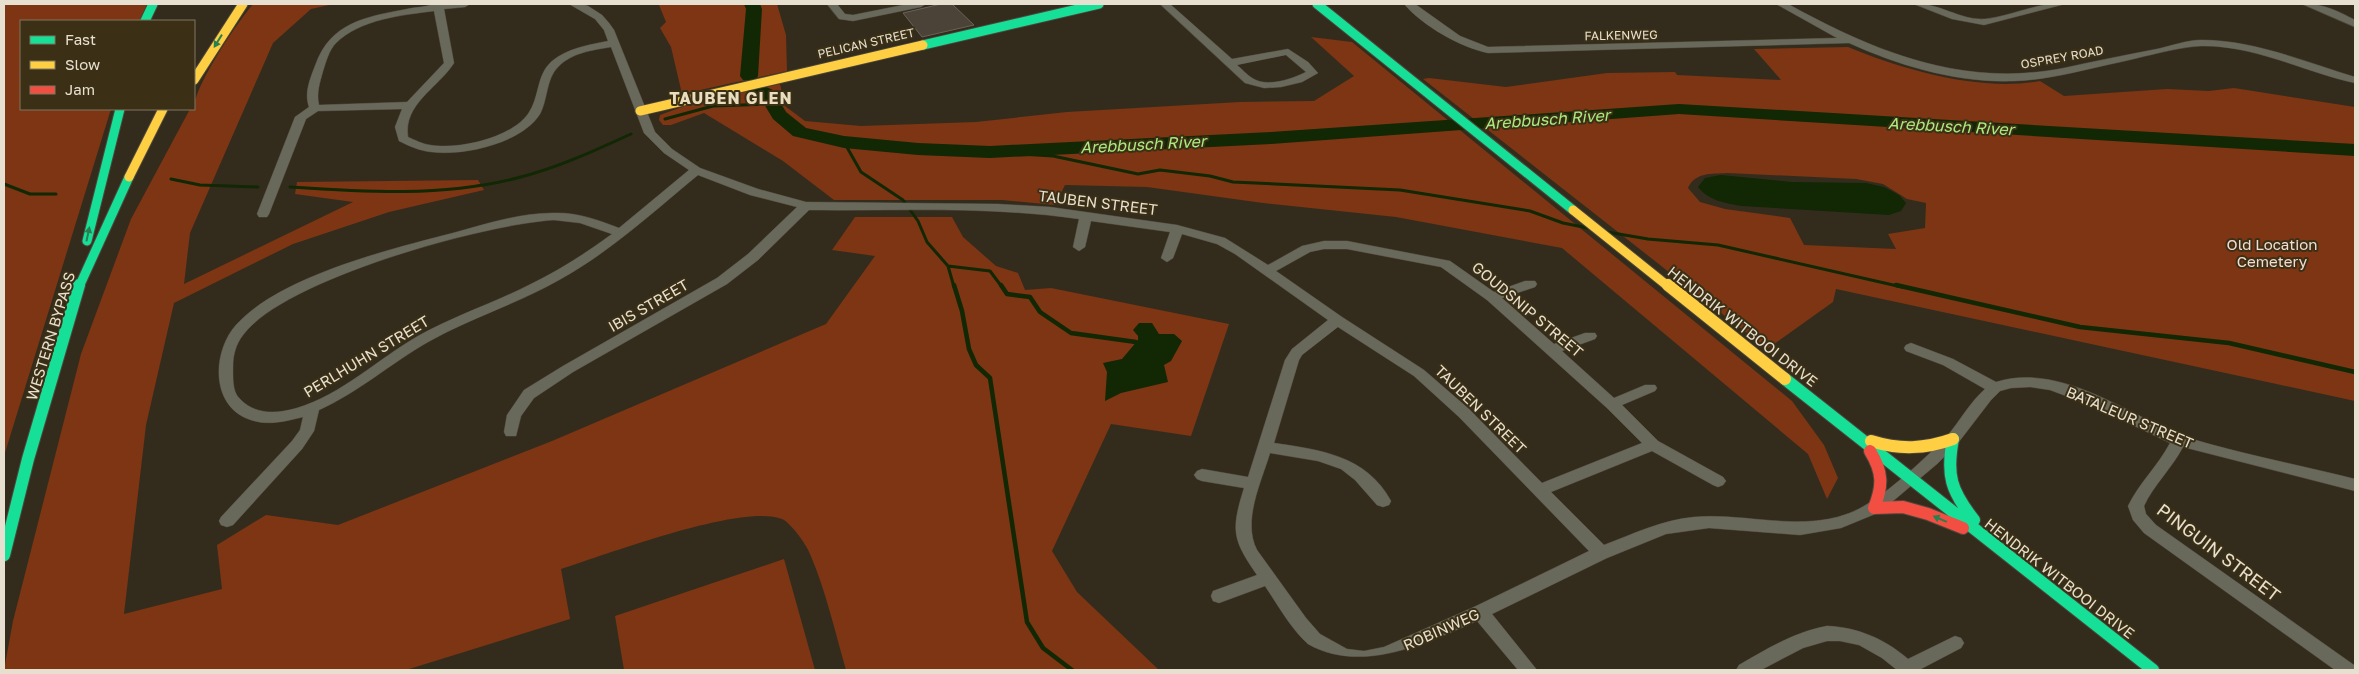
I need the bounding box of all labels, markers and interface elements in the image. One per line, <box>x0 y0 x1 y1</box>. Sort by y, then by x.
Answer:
legend <box>20 20 195 110</box>
street label: PELICAN STREET <box>816 24 917 61</box>
street label: FALKENWEG <box>1584 27 1658 43</box>
text: Fast <box>65 30 96 48</box>
one-way arrow <box>213 35 222 48</box>
street label: OSPREY ROAD <box>2019 42 2105 72</box>
text: Slow <box>65 55 100 73</box>
text: Jam <box>65 80 95 98</box>
district label: TAUBEN GLEN <box>669 88 793 108</box>
water label: Arebbusch River <box>1484 104 1613 133</box>
water label: Arebbusch River <box>1888 113 2017 139</box>
water label: Arebbusch River <box>1080 131 1209 157</box>
street label: TAUBEN STREET <box>1037 186 1159 218</box>
one-way arrow <box>85 226 93 242</box>
park label: Old Location Cemetery <box>2227 235 2317 270</box>
street label: GOUDSNIP STREET <box>1469 257 1587 361</box>
street label: HENDRIK WITBOOI DRIVE <box>1665 262 1821 390</box>
street label: WESTERN BYPASS <box>22 269 78 403</box>
street label: IBIS STREET <box>605 275 691 335</box>
street label: PERLHUHN STREET <box>300 311 432 401</box>
street label: TAUBEN STREET <box>1432 361 1530 457</box>
street label: BATALEUR STREET <box>2064 382 2196 452</box>
street label: PINGUIN STREET <box>2153 498 2285 606</box>
one-way arrow <box>1933 514 1947 522</box>
street label: HENDRIK WITBOOI DRIVE <box>1982 514 2138 642</box>
street label: ROBINWEG <box>1400 604 1482 654</box>

